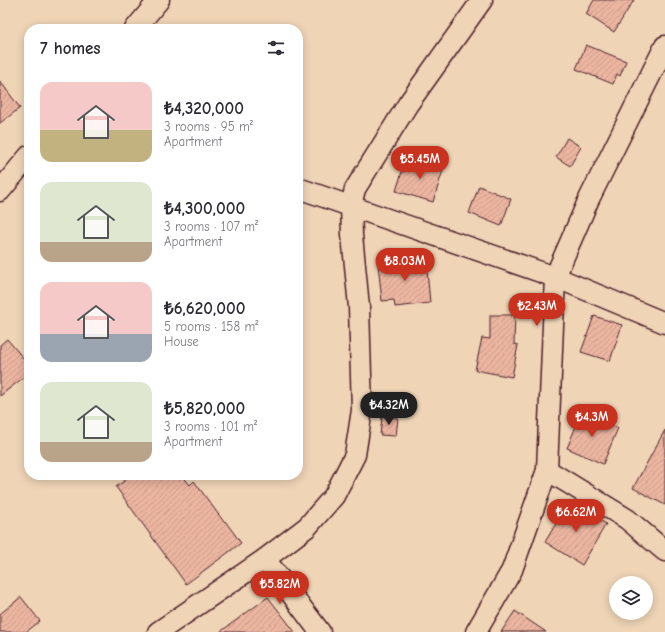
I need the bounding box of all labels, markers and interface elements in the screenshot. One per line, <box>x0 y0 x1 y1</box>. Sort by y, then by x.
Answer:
icon: filters <box>265 37 287 59</box>
text: 7 homes <box>40 39 101 58</box>
icon: home <box>72 98 120 146</box>
text: ₺4,320,000 <box>164 99 244 118</box>
text: 3 rooms · 95 m² <box>164 119 253 134</box>
text: Apartment <box>164 134 222 149</box>
pin: ₺5.45M <box>387 146 453 180</box>
text: ₺5.45M <box>400 151 440 166</box>
icon: home <box>72 198 120 246</box>
text: ₺4,300,000 <box>164 199 245 218</box>
text: 3 rooms · 107 m² <box>164 219 258 234</box>
text: Apartment <box>164 234 222 249</box>
pin: ₺8.03M <box>372 248 438 282</box>
text: ₺8.03M <box>385 253 425 268</box>
pin: ₺2.43M <box>504 293 570 327</box>
icon: home <box>72 298 120 346</box>
text: ₺2.43M <box>517 298 557 313</box>
text: ₺6,620,000 <box>164 299 245 318</box>
text: 5 rooms · 158 m² <box>164 319 258 334</box>
text: House <box>164 334 199 349</box>
pin: ₺4.32M <box>356 392 422 426</box>
text: ₺4.32M <box>369 397 409 412</box>
icon: home <box>72 398 120 446</box>
text: ₺5,820,000 <box>164 399 245 418</box>
pin: ₺4.3M <box>564 404 620 438</box>
text: ₺4.3M <box>576 409 608 424</box>
text: 3 rooms · 101 m² <box>164 419 257 434</box>
text: Apartment <box>164 434 222 449</box>
pin: ₺6.62M <box>543 499 609 533</box>
text: ₺6.62M <box>556 504 596 519</box>
pin: ₺5.82M <box>247 571 313 605</box>
text: ₺5.82M <box>260 576 300 591</box>
map controls <box>609 576 653 620</box>
button: layers <box>609 576 653 620</box>

